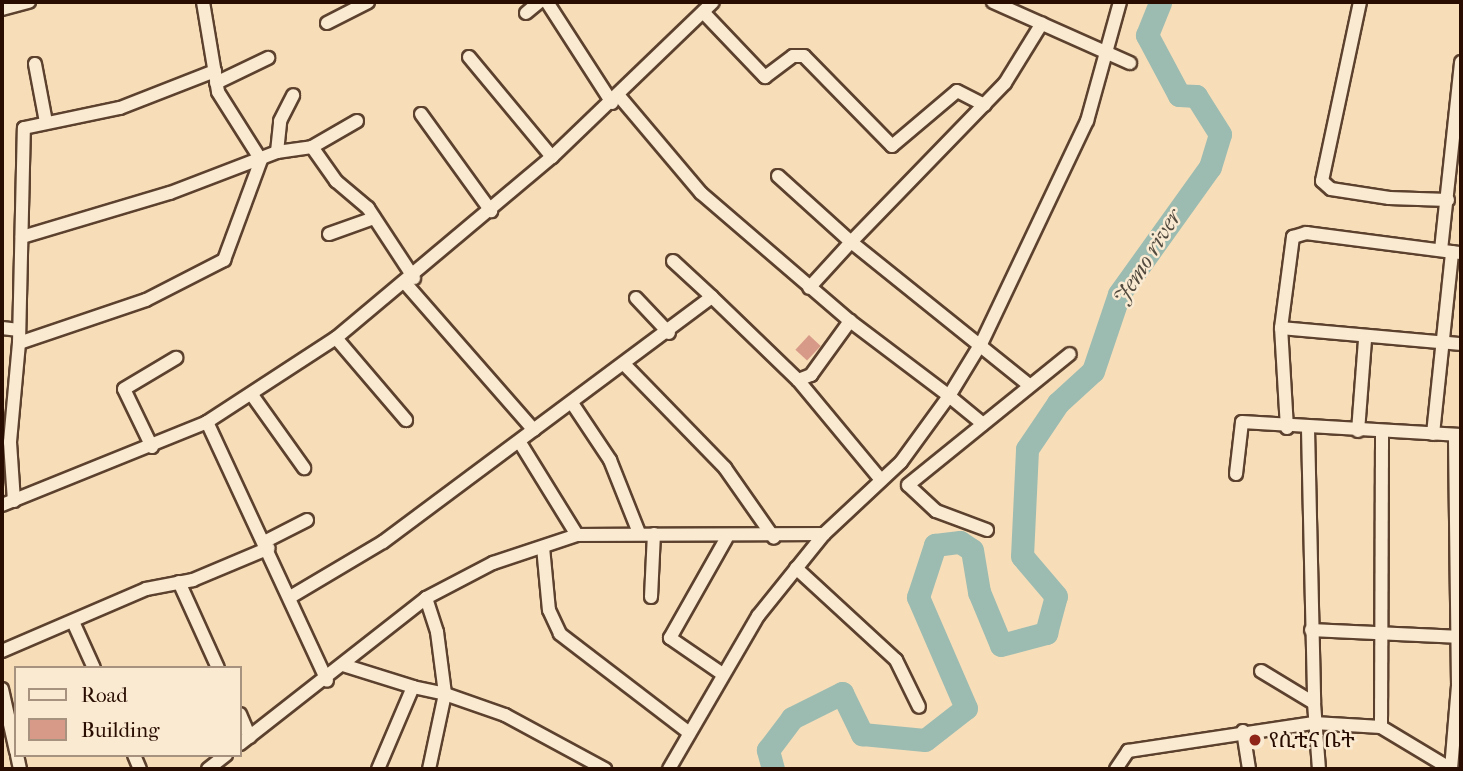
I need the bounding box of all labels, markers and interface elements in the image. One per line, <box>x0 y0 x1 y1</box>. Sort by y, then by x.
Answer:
water label: Jemo river <box>1108 204 1188 310</box>
legend <box>14 666 242 757</box>
text: Road <box>81 683 128 707</box>
text: Building <box>81 718 159 742</box>
place label: የሲቲና ቤት <box>1269 727 1355 753</box>
marker: የሲቲና ቤት <box>1247 732 1263 748</box>

